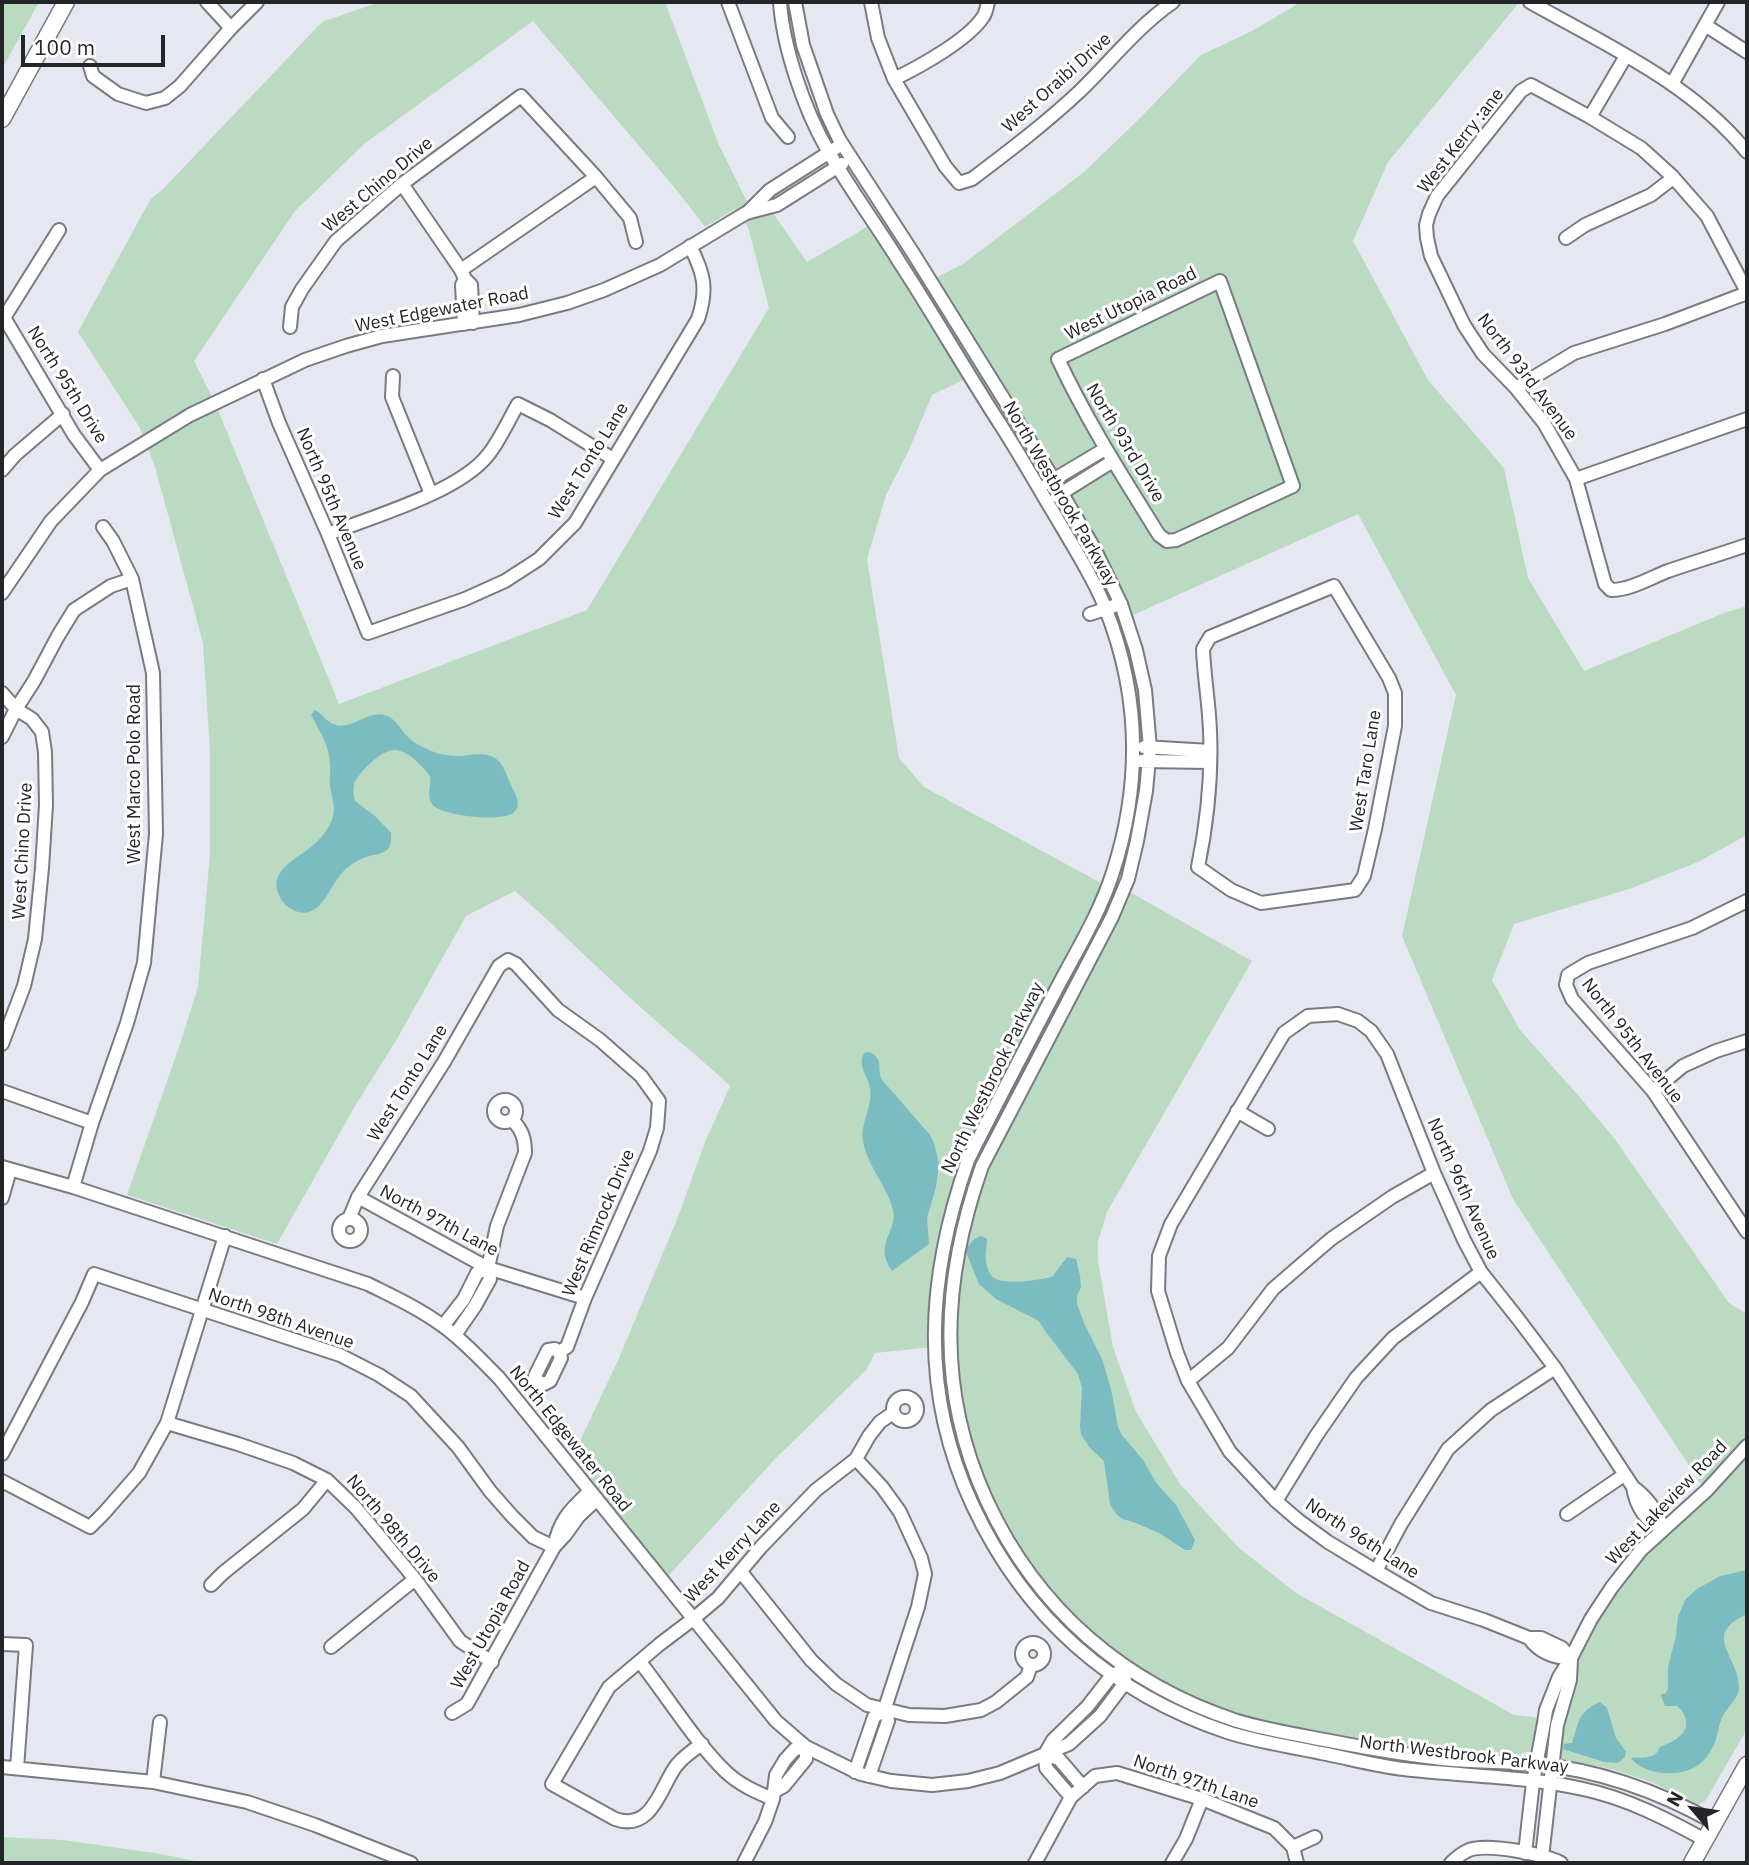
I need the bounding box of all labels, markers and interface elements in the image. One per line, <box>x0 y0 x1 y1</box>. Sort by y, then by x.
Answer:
scale bar <box>24 21 168 65</box>
street label: West Oraibi Drive <box>998 28 1116 138</box>
text: 100 m <box>34 33 95 61</box>
street label: West Kerry :ane <box>1413 84 1509 198</box>
street label: West Chino Drive <box>319 133 437 237</box>
street label: West Utopia Road <box>1062 263 1200 345</box>
street label: West Edgewater Road <box>353 283 531 337</box>
street label: North 93rd Avenue <box>1472 309 1582 445</box>
street label: North 95th Drive <box>22 322 112 448</box>
street label: North 93rd Drive <box>1081 380 1169 506</box>
street label: North Westbrook Parkway <box>998 398 1122 590</box>
street label: West Tonto Lane <box>544 399 634 523</box>
street label: North 95th Avenue <box>291 424 371 574</box>
street label: West Marco Polo Road <box>124 684 146 864</box>
street label: West Taro Lane <box>1346 709 1386 833</box>
street label: West Chino Drive <box>9 782 37 920</box>
street label: North 95th Avenue <box>1576 974 1688 1108</box>
street label: North Westbrook Parkway <box>937 979 1049 1177</box>
street label: West Tonto Lane <box>363 1021 453 1145</box>
street label: North 96th Avenue <box>1422 1115 1504 1263</box>
street label: West Rimrock Drive <box>558 1146 640 1300</box>
street label: North 97th Lane <box>376 1181 502 1261</box>
street label: North 98th Avenue <box>205 1284 357 1354</box>
street label: North Edgewater Road <box>504 1362 636 1516</box>
street label: West Lakeview Road <box>1602 1436 1732 1570</box>
street label: North 98th Drive <box>342 1471 444 1587</box>
street label: North 96th Lane <box>1301 1494 1423 1584</box>
street label: West Kerry Lane <box>680 1497 786 1607</box>
street label: West Utopia Road <box>447 1557 535 1693</box>
street label: North Westbrook Parkway <box>1358 1731 1570 1779</box>
street label: North 97th Lane <box>1130 1750 1262 1814</box>
north arrow <box>1658 1774 1728 1844</box>
text: N <box>1661 1787 1688 1811</box>

